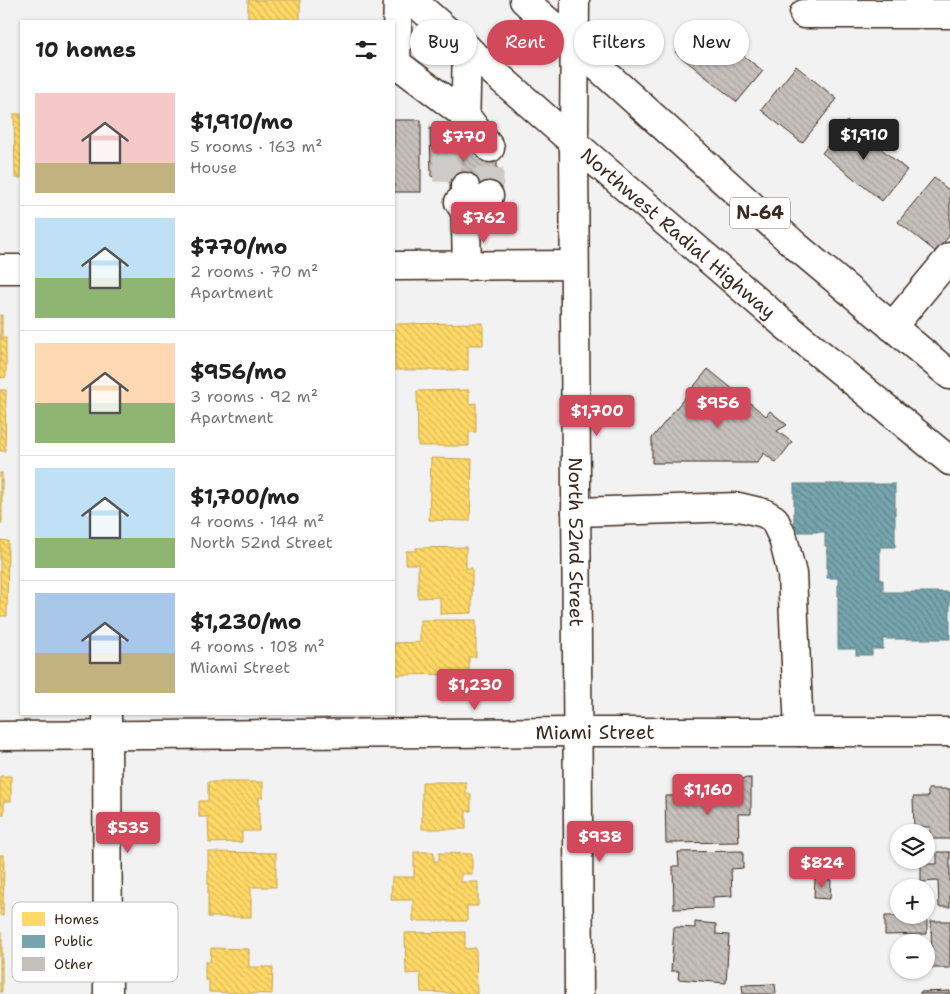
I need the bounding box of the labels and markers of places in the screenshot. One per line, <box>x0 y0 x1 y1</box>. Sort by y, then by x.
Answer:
pin: $1,910 <box>823 119 905 161</box>
pin: $770 <box>434 120 494 163</box>
pin: $762 <box>454 202 514 244</box>
pin: $956 <box>688 386 748 429</box>
pin: $1,700 <box>556 394 638 437</box>
pin: $1,230 <box>434 668 516 711</box>
pin: $1,160 <box>667 774 749 816</box>
pin: $535 <box>98 812 158 854</box>
pin: $938 <box>570 820 630 863</box>
pin: $824 <box>792 846 852 889</box>

